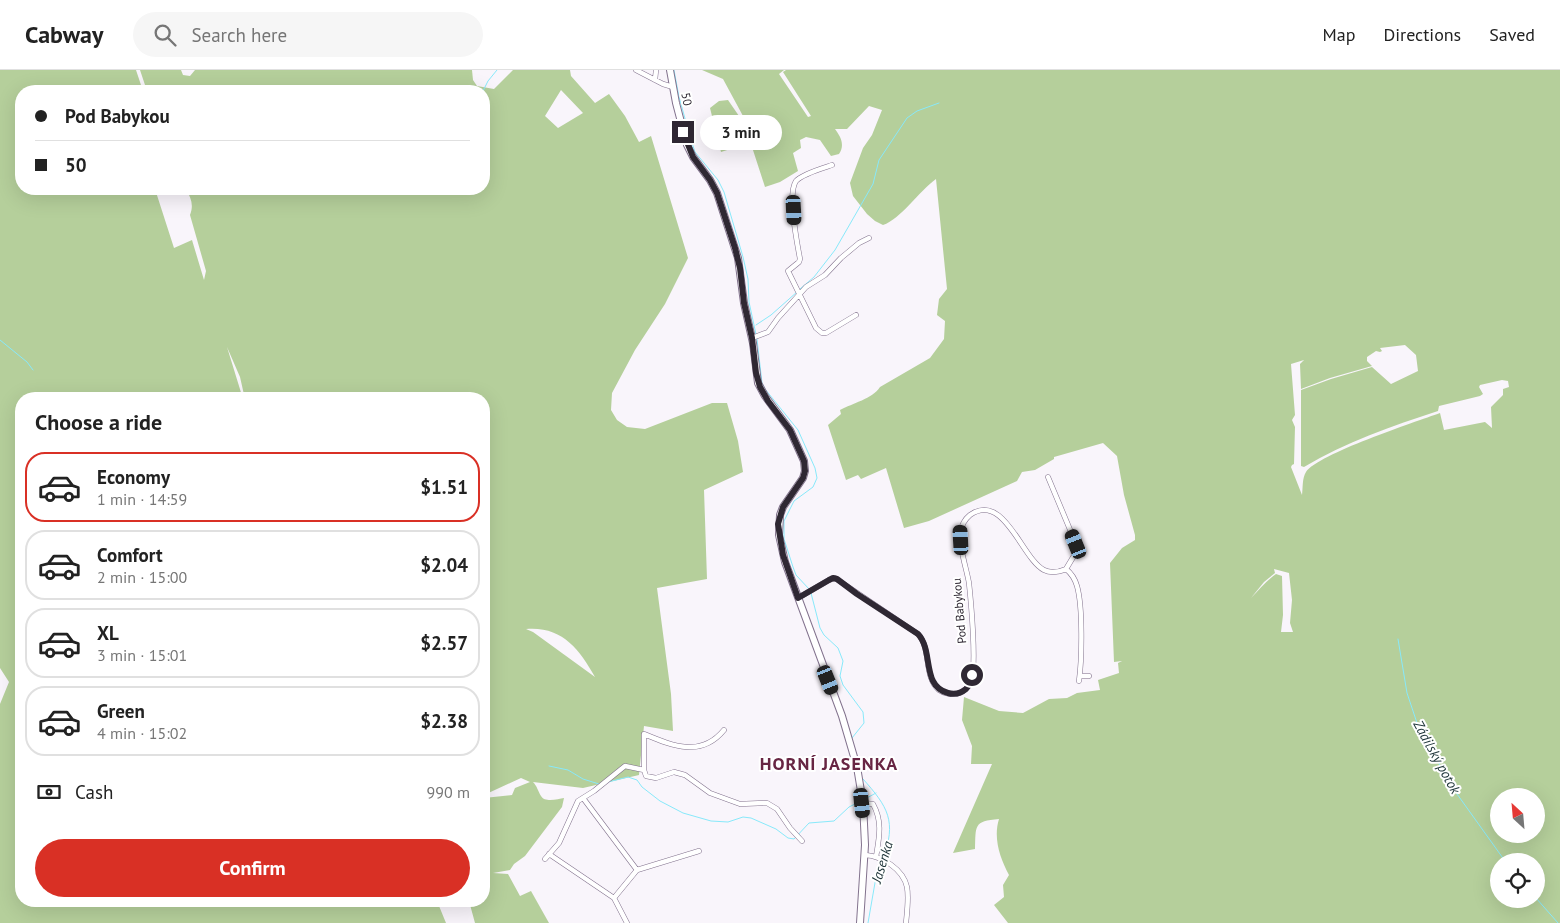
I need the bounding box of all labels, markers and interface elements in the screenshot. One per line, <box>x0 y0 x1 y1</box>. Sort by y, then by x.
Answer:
search box <box>133 12 483 57</box>
text: Cabway <box>25 19 103 50</box>
icon: search <box>151 21 179 49</box>
text: Search here <box>191 23 287 47</box>
text: Map <box>1323 23 1355 46</box>
text: Directions <box>1383 23 1461 46</box>
text: Saved <box>1489 23 1535 46</box>
street label: 50 <box>678 91 696 107</box>
text: Pod Babykou <box>65 104 170 128</box>
callout: 3 min <box>700 114 783 150</box>
route end <box>672 121 694 143</box>
text: 3 min <box>721 122 761 142</box>
text: 50 <box>65 153 87 177</box>
car <box>785 195 802 225</box>
text: Choose a ride <box>35 408 162 436</box>
icon: car <box>37 465 82 510</box>
text: Economy <box>97 465 170 489</box>
text: $1.51 <box>420 475 468 499</box>
text: 1 min · 14:59 <box>97 489 187 509</box>
car <box>952 525 969 555</box>
car <box>1063 527 1088 561</box>
icon: car <box>37 543 82 588</box>
text: Comfort <box>97 543 163 567</box>
text: $2.04 <box>420 553 468 577</box>
text: 2 min · 15:00 <box>97 567 187 587</box>
street label: Pod Babykou <box>949 578 969 644</box>
icon: car <box>37 621 82 666</box>
text: XL <box>97 621 119 645</box>
text: $2.57 <box>420 631 468 655</box>
text: 3 min · 15:01 <box>97 645 187 665</box>
car <box>815 663 840 697</box>
route start <box>961 664 983 686</box>
icon: car <box>37 699 82 744</box>
text: Green <box>97 699 145 723</box>
text: $2.38 <box>420 709 468 733</box>
water label: Zádilský potok <box>1409 716 1465 798</box>
text: 4 min · 15:02 <box>97 723 187 743</box>
district label: HORNÍ JASENKA <box>760 752 898 775</box>
icon: cash <box>35 778 63 806</box>
text: Cash <box>75 780 113 804</box>
text: 990 m <box>427 782 470 802</box>
car <box>852 787 871 819</box>
north arrow <box>1490 788 1545 842</box>
map controls <box>1490 788 1545 908</box>
button: Confirm <box>35 839 470 897</box>
water label: Jasenka <box>867 839 897 886</box>
button: locate <box>1490 853 1545 908</box>

